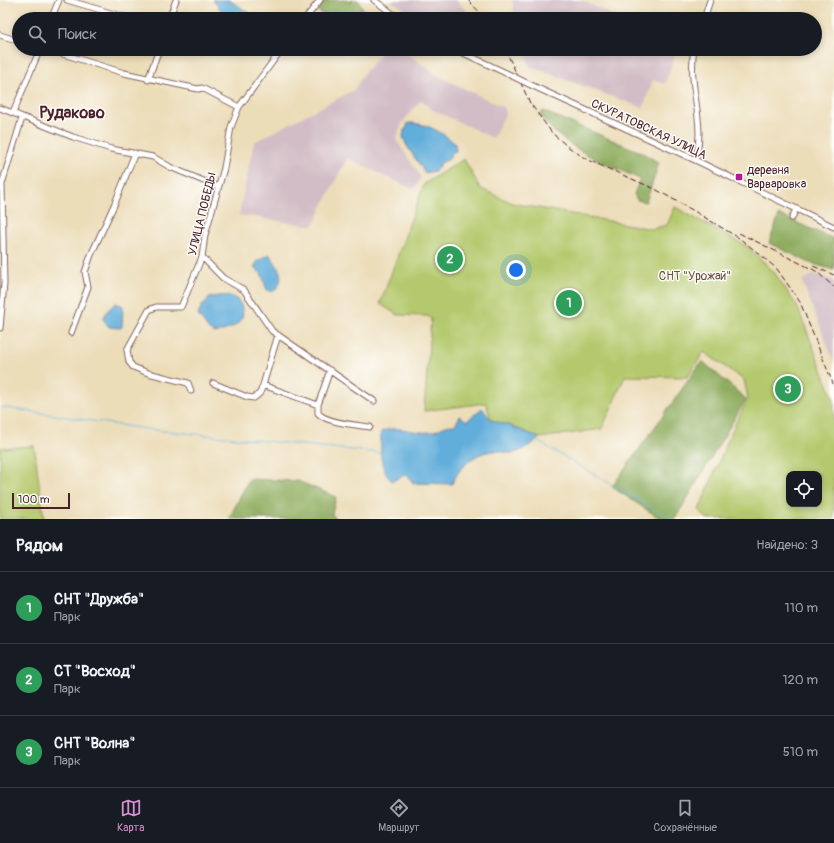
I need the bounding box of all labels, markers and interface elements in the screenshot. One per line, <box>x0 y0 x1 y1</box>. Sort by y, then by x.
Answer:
search box <box>12 12 822 56</box>
icon: search <box>26 23 48 45</box>
text: Поиск <box>58 25 97 44</box>
street label: СКУРАТОВСКАЯ УЛИЦА <box>589 96 709 163</box>
district label: Рудаково <box>39 103 105 123</box>
place label: деревня Варваровка <box>747 163 807 192</box>
street label: УЛИЦА ПОБЕДЫ <box>185 171 220 257</box>
marker: деревня Варваровка <box>734 172 744 182</box>
pin: 2 <box>437 244 463 274</box>
your location <box>506 260 526 280</box>
park label: СНТ "Урожай" <box>659 269 731 284</box>
pin: 1 <box>556 288 582 318</box>
pin: 3 <box>775 374 801 404</box>
map controls <box>786 471 822 507</box>
button: locate <box>786 471 822 507</box>
scale bar <box>12 491 70 510</box>
text: 100 m <box>18 493 49 506</box>
text: Рядом <box>16 535 63 556</box>
text: Найдено: 3 <box>756 537 818 553</box>
text: СНТ "Дружба" <box>54 590 144 609</box>
text: 1 <box>26 600 32 616</box>
text: 110 m <box>785 600 818 616</box>
text: Парк <box>54 609 81 625</box>
text: СТ "Восход" <box>54 662 136 681</box>
text: 2 <box>25 672 33 688</box>
text: 120 m <box>782 672 818 688</box>
text: Парк <box>54 681 81 697</box>
text: СНТ "Волна" <box>54 734 135 753</box>
text: 3 <box>25 744 33 760</box>
text: 510 m <box>783 744 818 760</box>
text: Парк <box>54 753 81 769</box>
tab: Карта <box>117 797 144 834</box>
tab: Маршрут <box>378 797 420 834</box>
tab: Сохранённые <box>654 797 717 834</box>

